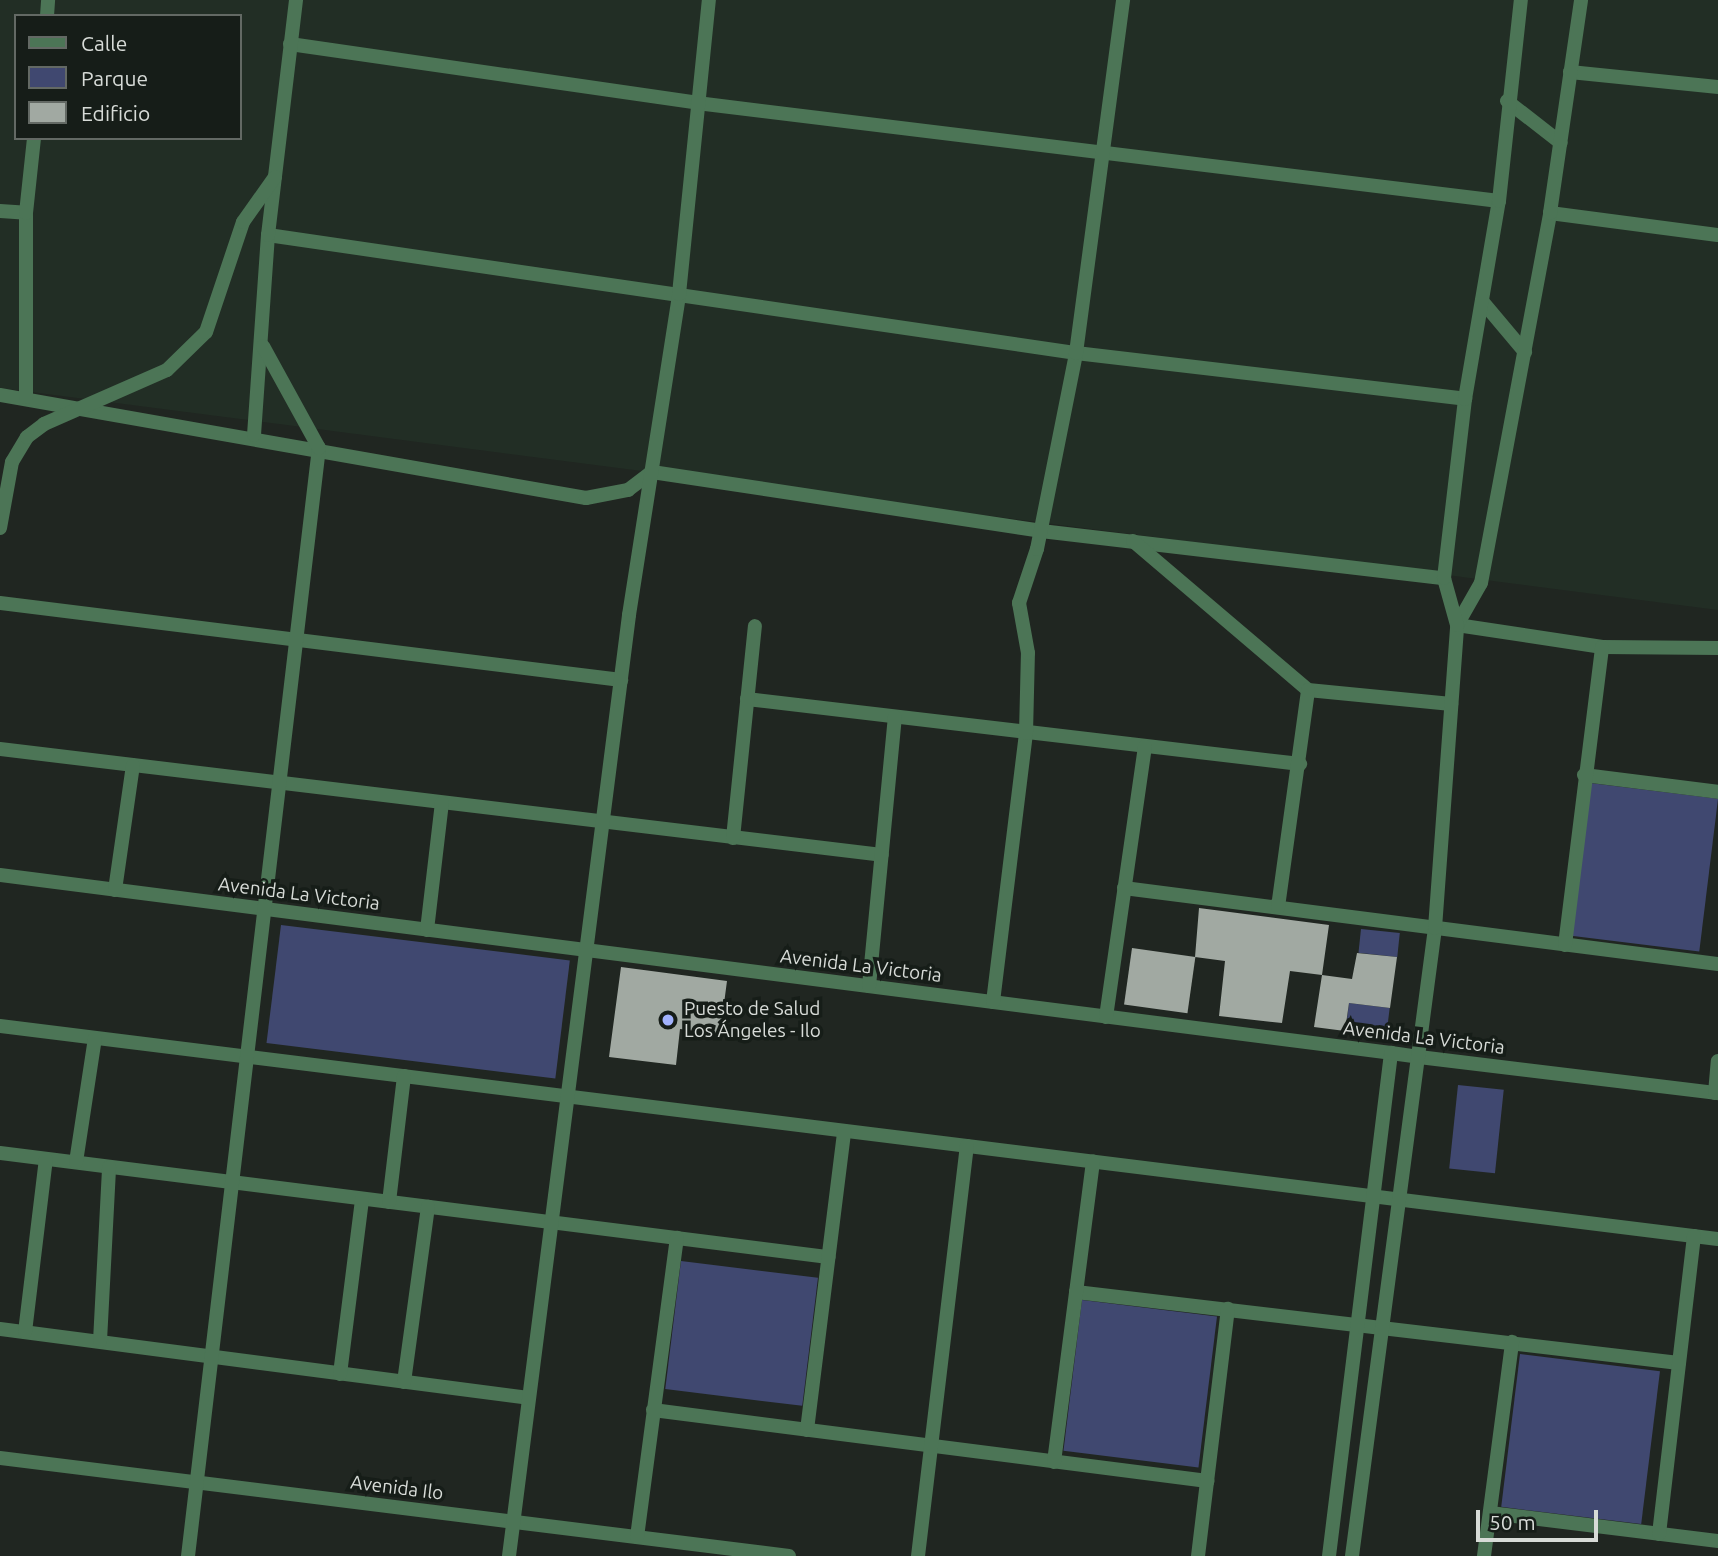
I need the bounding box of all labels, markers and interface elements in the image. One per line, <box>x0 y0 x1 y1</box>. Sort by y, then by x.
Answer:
legend <box>14 14 242 140</box>
text: Calle <box>81 31 127 55</box>
text: Parque <box>81 66 148 90</box>
text: Edificio <box>81 101 150 125</box>
street label: Avenida La Victoria <box>217 873 381 915</box>
street label: Avenida La Victoria <box>779 945 943 987</box>
place label: Puesto de Salud Los Ángeles - Ilo <box>684 998 821 1042</box>
marker: Puesto de Salud Los Ángeles - Ilo <box>658 1010 678 1030</box>
street label: Avenida La Victoria <box>1342 1017 1506 1059</box>
street label: Avenida Ilo <box>349 1471 445 1505</box>
scale bar <box>1480 1496 1602 1540</box>
text: 50 m <box>1489 1510 1536 1534</box>

